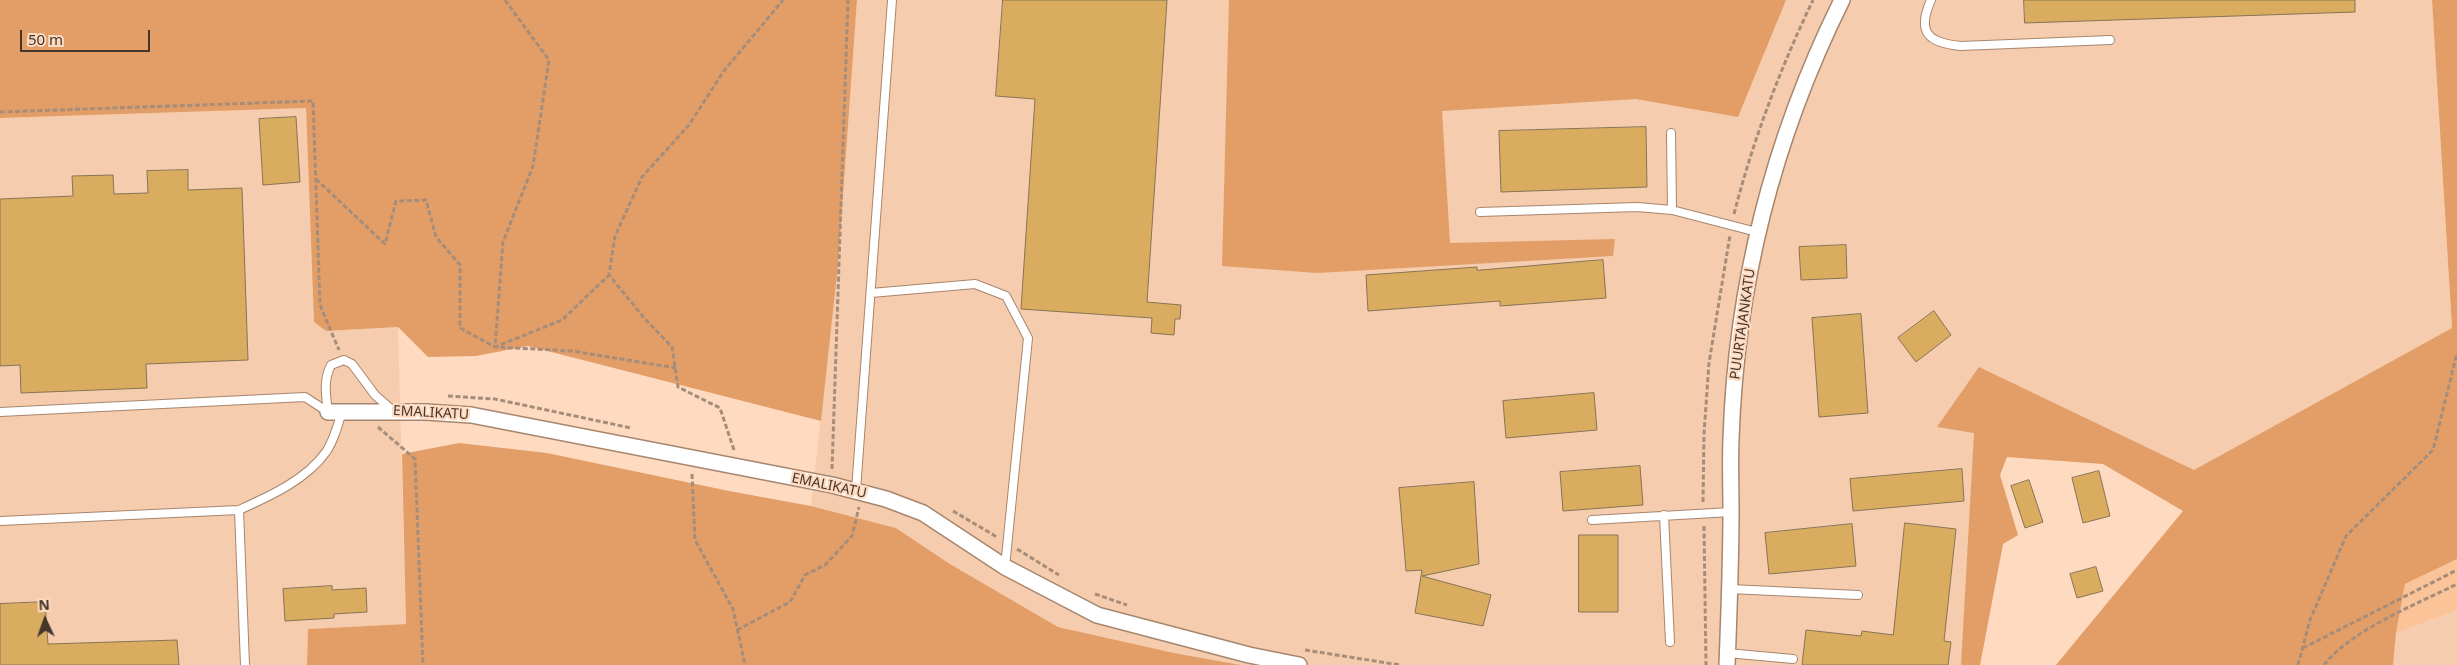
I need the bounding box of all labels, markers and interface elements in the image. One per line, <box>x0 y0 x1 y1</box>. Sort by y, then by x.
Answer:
scale bar <box>22 20 152 52</box>
text: 50 m <box>28 29 63 49</box>
street label: PUURTAJANKATU <box>1727 267 1759 381</box>
street label: EMALIKATU <box>393 403 469 423</box>
street label: EMALIKATU <box>790 470 868 502</box>
north arrow <box>20 595 70 645</box>
text: N <box>38 595 50 614</box>

